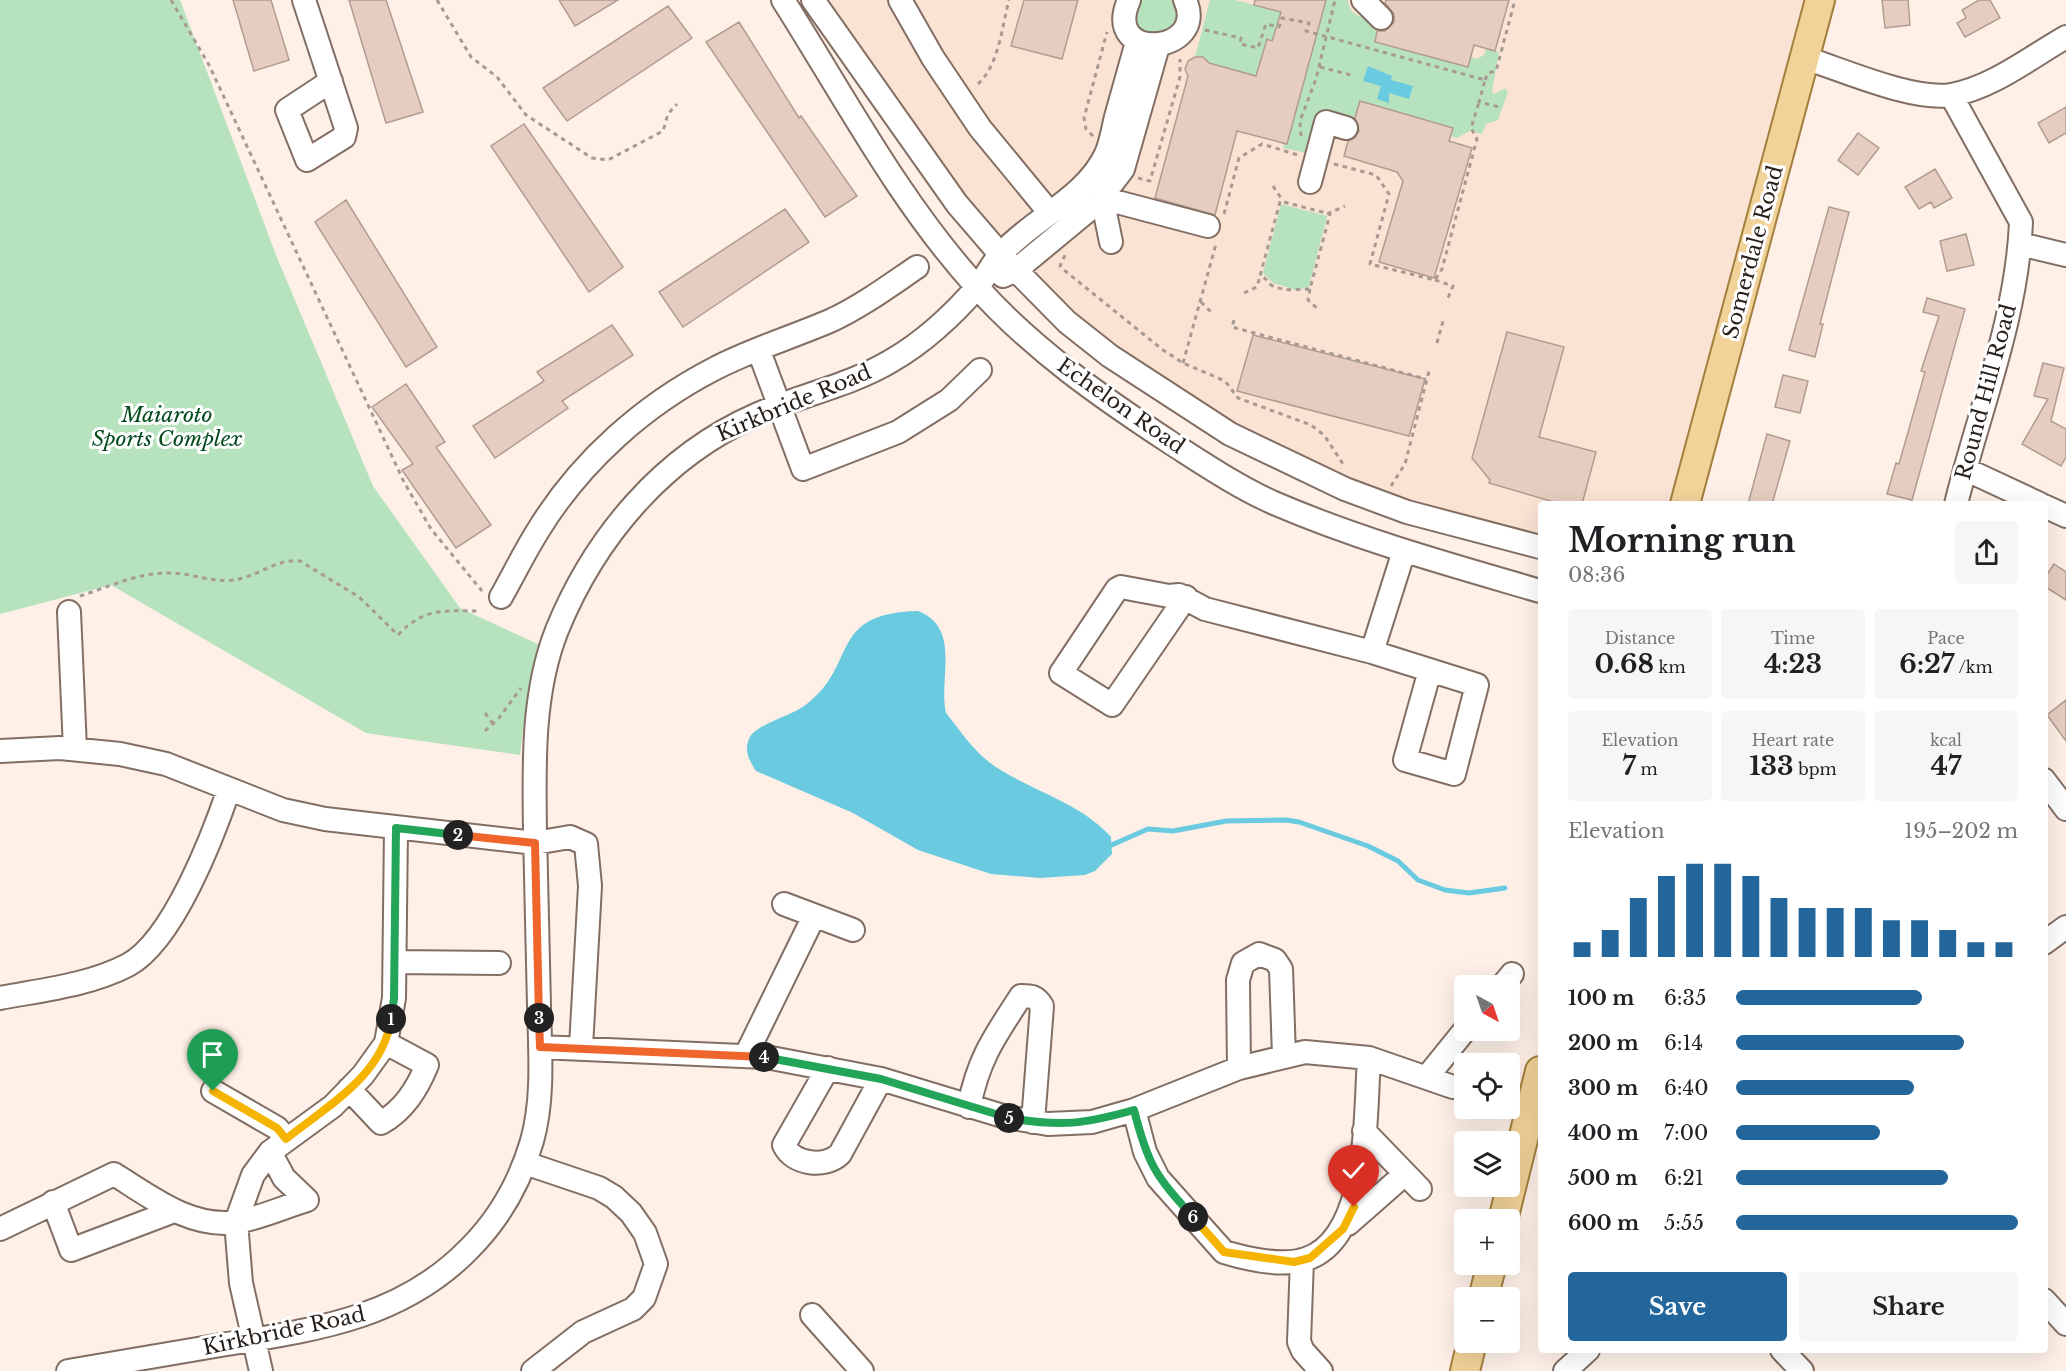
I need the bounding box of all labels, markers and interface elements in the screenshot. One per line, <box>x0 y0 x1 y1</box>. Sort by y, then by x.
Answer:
street label: Somerdale Road <box>1717 163 1789 341</box>
street label: Round Hill Road <box>1950 301 2022 483</box>
street label: Echelon Road <box>1052 352 1190 460</box>
street label: Kirkbride Road <box>713 359 875 447</box>
park label: Maiaroto Sports Complex <box>92 402 242 452</box>
text: Morning run <box>1568 520 1796 561</box>
button: share <box>1955 521 2018 584</box>
text: 08:36 <box>1568 563 1625 587</box>
text: Distance <box>1605 628 1675 648</box>
text: Time <box>1771 628 1815 648</box>
text: Pace <box>1927 628 1965 648</box>
text: 0.68 <box>1594 648 1654 680</box>
text: 4:23 <box>1764 648 1822 680</box>
text: 6:27 <box>1899 648 1954 680</box>
text: km <box>1654 657 1686 677</box>
text: /km <box>1954 657 1993 677</box>
text: Elevation <box>1601 730 1679 750</box>
text: Heart rate <box>1752 730 1834 750</box>
text: kcal <box>1930 730 1962 750</box>
text: 7 <box>1622 750 1636 782</box>
text: 133 <box>1749 750 1794 782</box>
text: 47 <box>1931 750 1961 782</box>
text: m <box>1636 759 1658 779</box>
text: bpm <box>1794 759 1837 779</box>
text: Elevation <box>1568 819 1665 843</box>
text: 195–202 m <box>1904 819 2018 843</box>
pin: 2 <box>443 820 473 850</box>
text: 2 <box>453 825 463 845</box>
north arrow <box>1454 975 1520 1041</box>
map controls <box>1454 975 1520 1353</box>
text: 100 m <box>1568 986 1634 1010</box>
text: 6:35 <box>1664 986 1706 1010</box>
pin: 3 <box>524 1003 554 1033</box>
pin: 1 <box>376 1004 406 1034</box>
text: 3 <box>534 1008 544 1028</box>
text: 1 <box>388 1009 394 1029</box>
pin <box>187 1029 238 1091</box>
text: 200 m <box>1568 1031 1639 1055</box>
text: 6:14 <box>1664 1031 1703 1055</box>
icon: arrive <box>196 1038 229 1071</box>
pin: 4 <box>749 1042 779 1072</box>
text: 4 <box>759 1047 769 1067</box>
button: locate <box>1454 1053 1520 1119</box>
text: 300 m <box>1568 1076 1638 1100</box>
text: 6:40 <box>1664 1076 1709 1100</box>
pin: 5 <box>994 1103 1024 1133</box>
text: 5 <box>1004 1108 1014 1128</box>
text: 400 m <box>1568 1121 1639 1145</box>
text: 7:00 <box>1664 1121 1708 1145</box>
button: layers <box>1454 1131 1520 1197</box>
pin <box>1328 1145 1379 1207</box>
icon: check <box>1337 1154 1370 1187</box>
text: 500 m <box>1568 1166 1638 1190</box>
text: 6:21 <box>1664 1166 1704 1190</box>
pin: 6 <box>1178 1202 1208 1232</box>
text: 6 <box>1188 1207 1198 1227</box>
button: + <box>1454 1209 1520 1275</box>
text: 600 m <box>1568 1211 1639 1235</box>
text: 5:55 <box>1664 1211 1704 1235</box>
button: Save <box>1568 1272 1787 1341</box>
button: Share <box>1799 1272 2018 1341</box>
button: − <box>1454 1287 1520 1353</box>
street label: Kirkbride Road <box>200 1301 368 1361</box>

